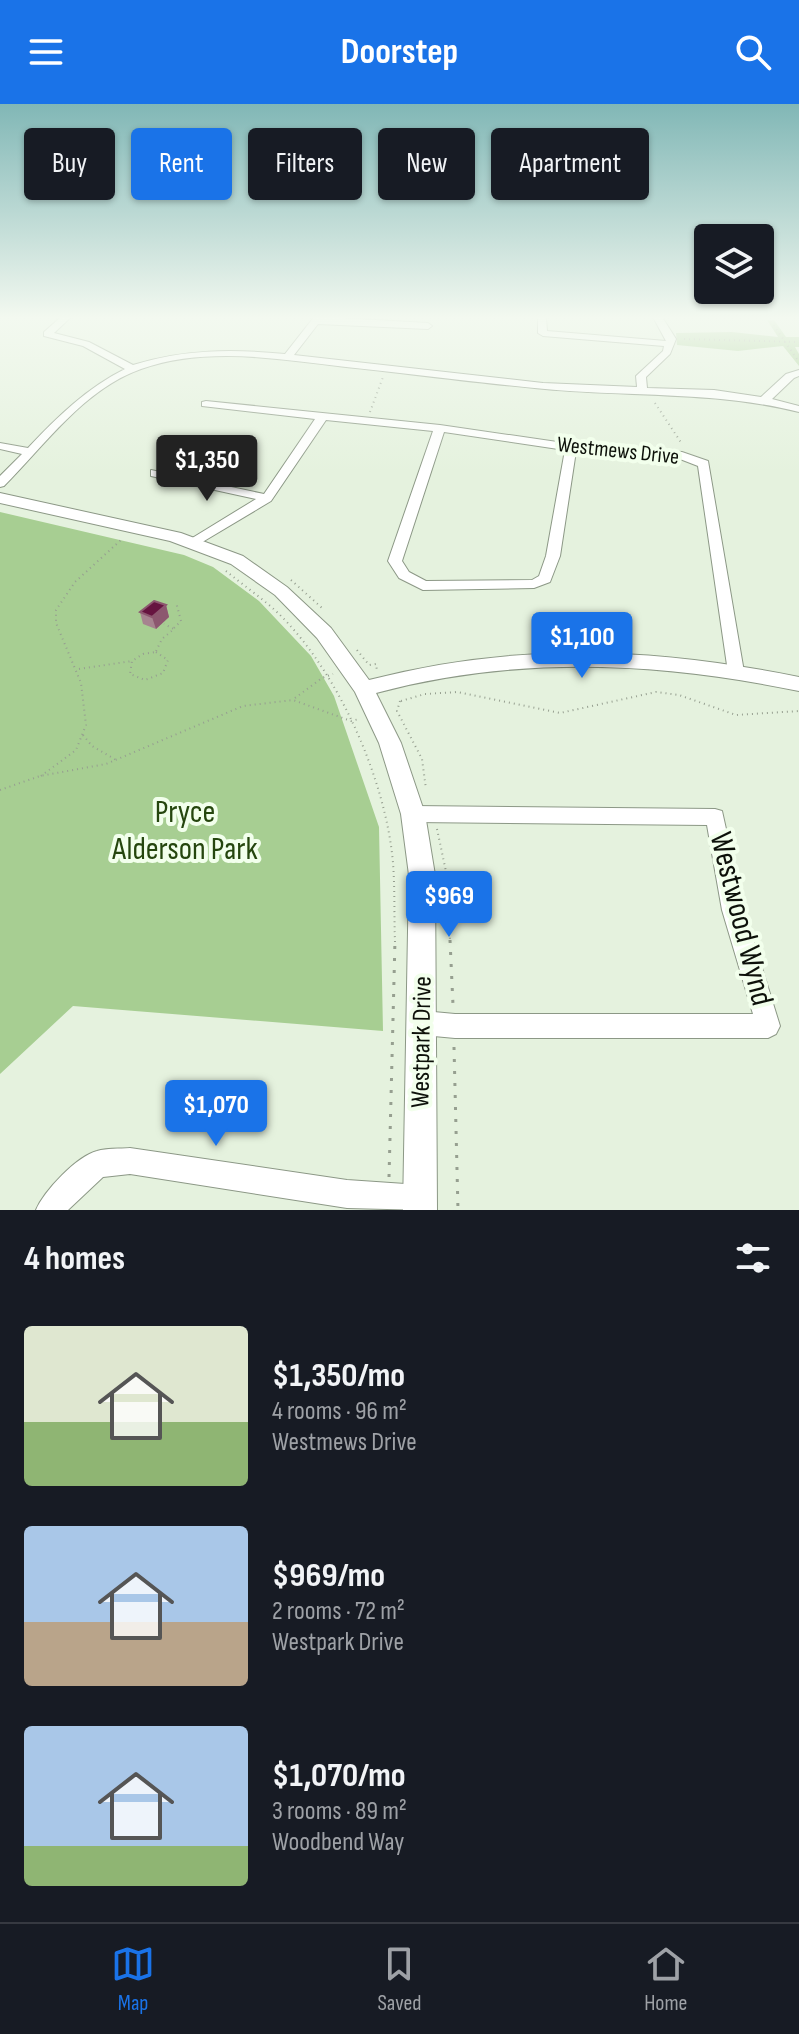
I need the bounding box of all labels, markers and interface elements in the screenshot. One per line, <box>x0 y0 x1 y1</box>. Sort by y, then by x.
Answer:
icon: menu <box>24 30 68 74</box>
icon: search <box>731 30 775 74</box>
text: Doorstep <box>341 31 458 74</box>
chip: Buy <box>24 128 115 200</box>
chip: Rent <box>131 128 232 200</box>
chip: Filters <box>248 128 362 200</box>
chip: New <box>378 128 475 200</box>
chip: Apartment <box>491 128 649 200</box>
map controls <box>694 224 774 304</box>
button: layers <box>694 224 774 304</box>
street label: Westmews Drive <box>556 431 680 471</box>
pin: $1,350 <box>142 435 272 503</box>
text: $1,350 <box>174 445 240 476</box>
pin: $1,100 <box>517 612 647 680</box>
text: $1,100 <box>549 622 615 653</box>
park label: Pryce Alderson Park <box>111 793 258 869</box>
street label: Westwood Wynd <box>701 828 781 1010</box>
pin: $969 <box>402 871 496 939</box>
text: $969 <box>424 881 474 912</box>
street label: Westpark Drive <box>405 976 439 1108</box>
pin: $1,070 <box>151 1080 281 1148</box>
text: $1,070 <box>183 1090 249 1121</box>
icon: filters <box>731 1236 775 1280</box>
text: 4 homes <box>24 1238 125 1279</box>
text: $1,350/mo <box>272 1355 405 1396</box>
icon: home <box>88 1358 184 1454</box>
text: 4 rooms · 96 m² <box>272 1396 407 1427</box>
text: Westmews Drive <box>272 1427 417 1458</box>
text: $969/mo <box>272 1555 385 1596</box>
icon: home <box>88 1558 184 1654</box>
text: 2 rooms · 72 m² <box>272 1596 405 1627</box>
text: Westpark Drive <box>272 1627 404 1658</box>
text: $1,070/mo <box>272 1755 406 1796</box>
icon: home <box>88 1758 184 1854</box>
text: 3 rooms · 89 m² <box>272 1796 407 1827</box>
text: Woodbend Way <box>272 1827 404 1858</box>
tab: Map <box>111 1942 155 2017</box>
tab: Saved <box>377 1942 422 2017</box>
tab: Home <box>644 1942 688 2017</box>

